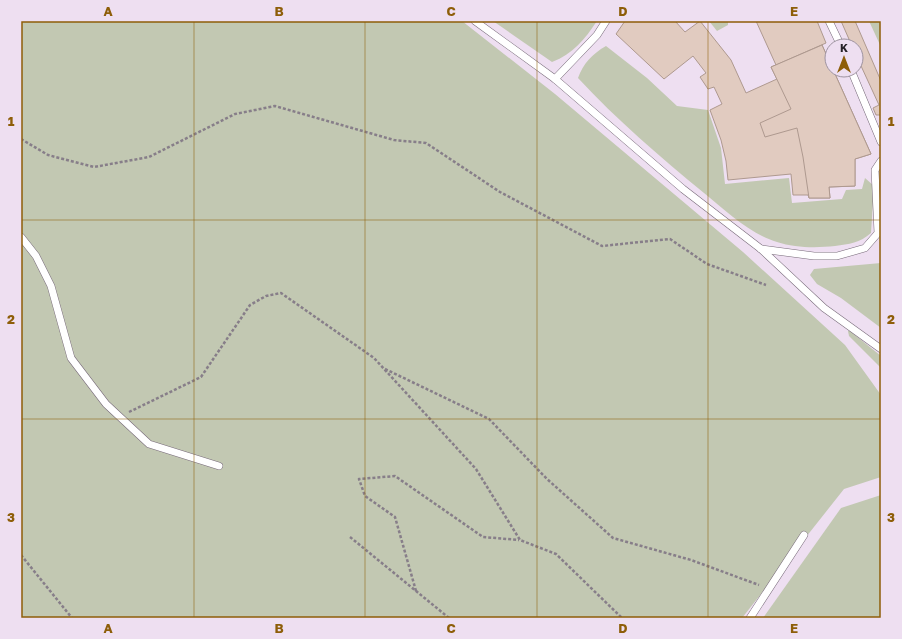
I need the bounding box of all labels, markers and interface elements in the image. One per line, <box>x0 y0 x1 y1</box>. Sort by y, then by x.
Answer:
text: A <box>103 3 113 19</box>
text: B <box>274 3 284 19</box>
text: C <box>446 3 456 19</box>
text: D <box>618 3 628 19</box>
text: E <box>790 3 798 19</box>
north arrow <box>824 38 864 78</box>
text: K <box>840 41 848 54</box>
text: 1 <box>8 113 15 129</box>
text: 1 <box>888 113 895 129</box>
text: 2 <box>7 311 15 327</box>
text: 2 <box>887 311 895 327</box>
text: 3 <box>7 509 15 525</box>
text: 3 <box>887 509 895 525</box>
text: A <box>103 620 113 636</box>
text: B <box>274 620 284 636</box>
text: C <box>446 620 456 636</box>
text: D <box>618 620 628 636</box>
text: E <box>790 620 798 636</box>

